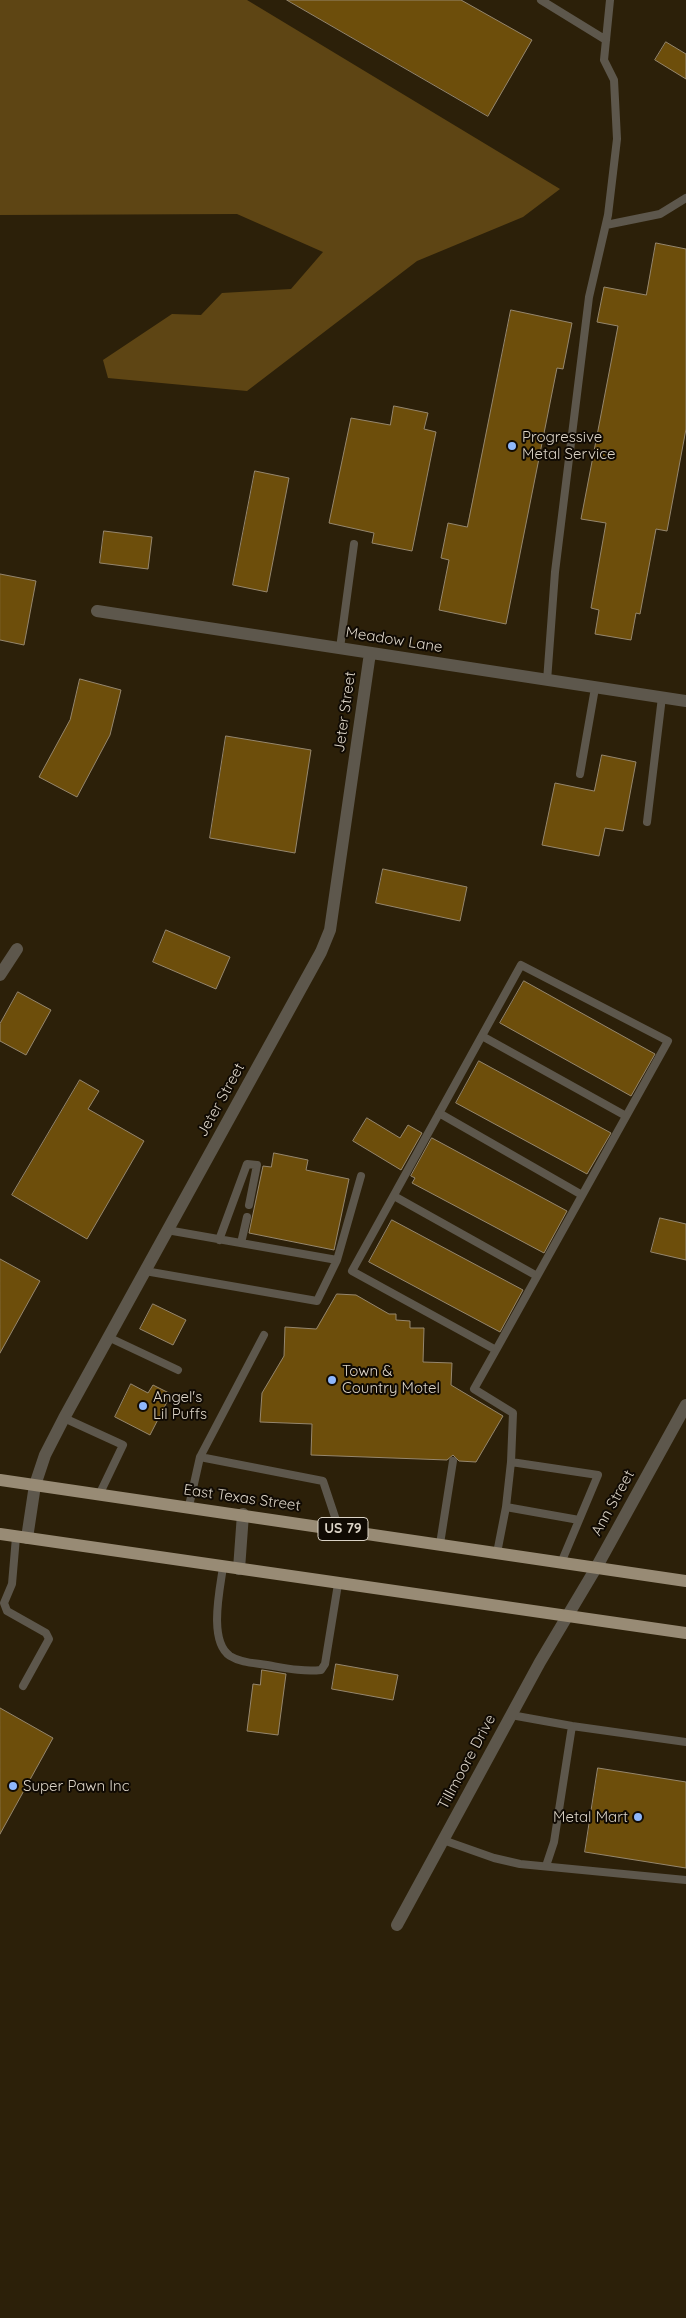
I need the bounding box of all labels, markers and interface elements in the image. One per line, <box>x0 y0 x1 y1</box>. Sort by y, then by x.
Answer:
place label: Progressive Metal Service <box>522 428 615 463</box>
marker: Progressive Metal Service <box>506 440 518 452</box>
street label: Meadow Lane <box>344 623 444 657</box>
street label: Jeter Street <box>330 670 360 754</box>
street label: Jeter Street <box>193 1060 249 1140</box>
place label: Town & Country Motel <box>342 1362 440 1397</box>
marker: Town & Country Motel <box>326 1374 338 1386</box>
place label: Angel's Lil Puffs <box>153 1388 207 1423</box>
marker: Angel's Lil Puffs <box>137 1400 149 1412</box>
street label: Ann Street <box>588 1467 638 1539</box>
street label: East Texas Street <box>182 1481 302 1515</box>
road number: US 79 <box>318 1518 368 1540</box>
street label: Tillmoore Drive <box>434 1711 500 1813</box>
place label: Super Pawn Inc <box>23 1777 129 1795</box>
marker: Super Pawn Inc <box>7 1780 19 1792</box>
place label: Metal Mart <box>553 1808 628 1826</box>
marker: Metal Mart <box>632 1811 644 1823</box>

